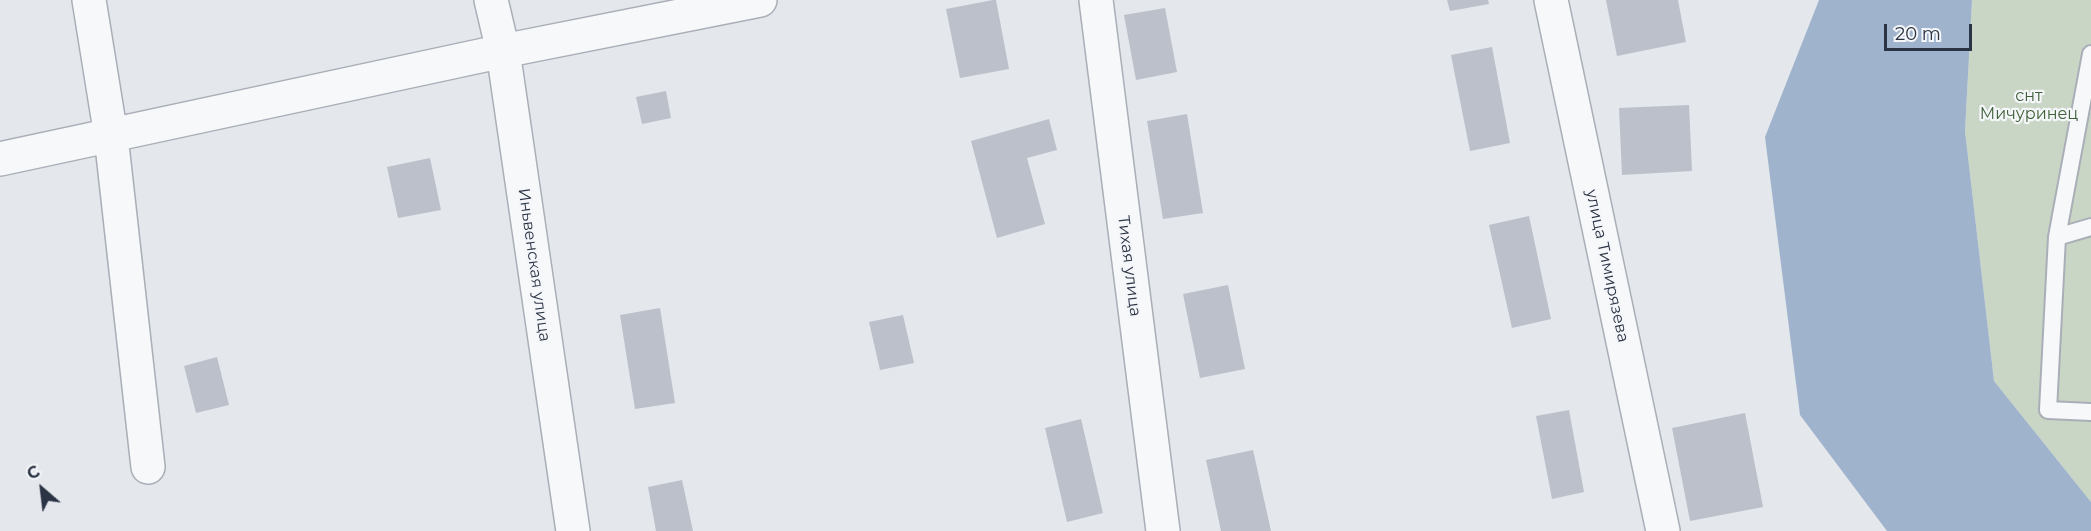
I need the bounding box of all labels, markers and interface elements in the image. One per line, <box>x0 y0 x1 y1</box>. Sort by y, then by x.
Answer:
scale bar <box>1887 12 1976 50</box>
text: 20 m <box>1895 23 1941 45</box>
park label: снт Мичуринец <box>1980 86 2078 124</box>
street label: Иньвенская улица <box>514 187 554 343</box>
street label: улица Тимирязева <box>1581 188 1633 344</box>
street label: Тихая улица <box>1113 214 1145 318</box>
north arrow <box>12 459 72 519</box>
text: С <box>24 462 43 484</box>

